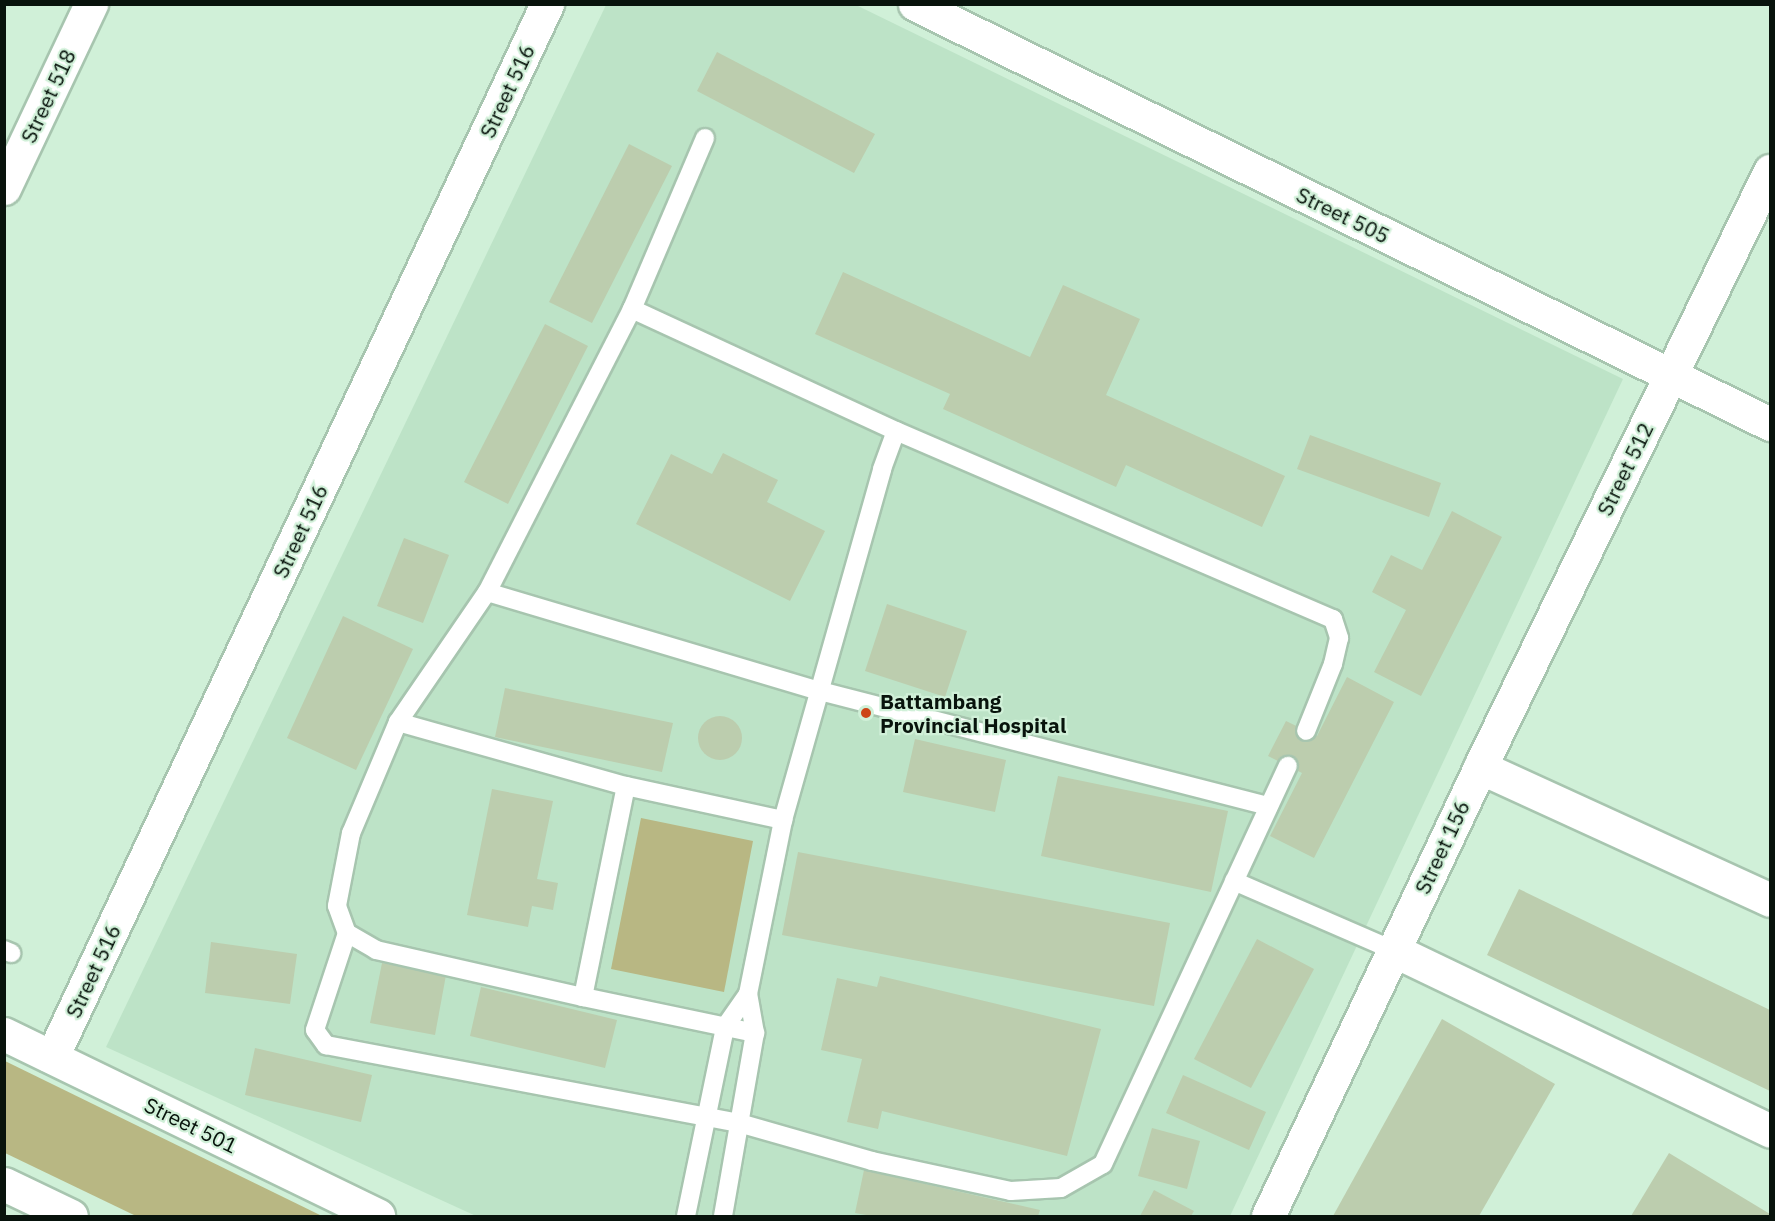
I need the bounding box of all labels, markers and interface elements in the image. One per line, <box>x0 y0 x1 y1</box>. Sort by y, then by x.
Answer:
street label: Street 516 <box>474 40 540 142</box>
street label: Street 518 <box>15 45 81 147</box>
street label: Street 505 <box>1292 182 1394 248</box>
street label: Street 512 <box>1592 418 1658 520</box>
street label: Street 516 <box>267 480 333 582</box>
place label: Battambang Provincial Hospital <box>880 688 1066 738</box>
marker: Battambang Provincial Hospital <box>857 704 875 722</box>
street label: Street 156 <box>1409 796 1475 898</box>
street label: Street 516 <box>60 920 126 1022</box>
street label: Street 501 <box>140 1092 242 1158</box>

